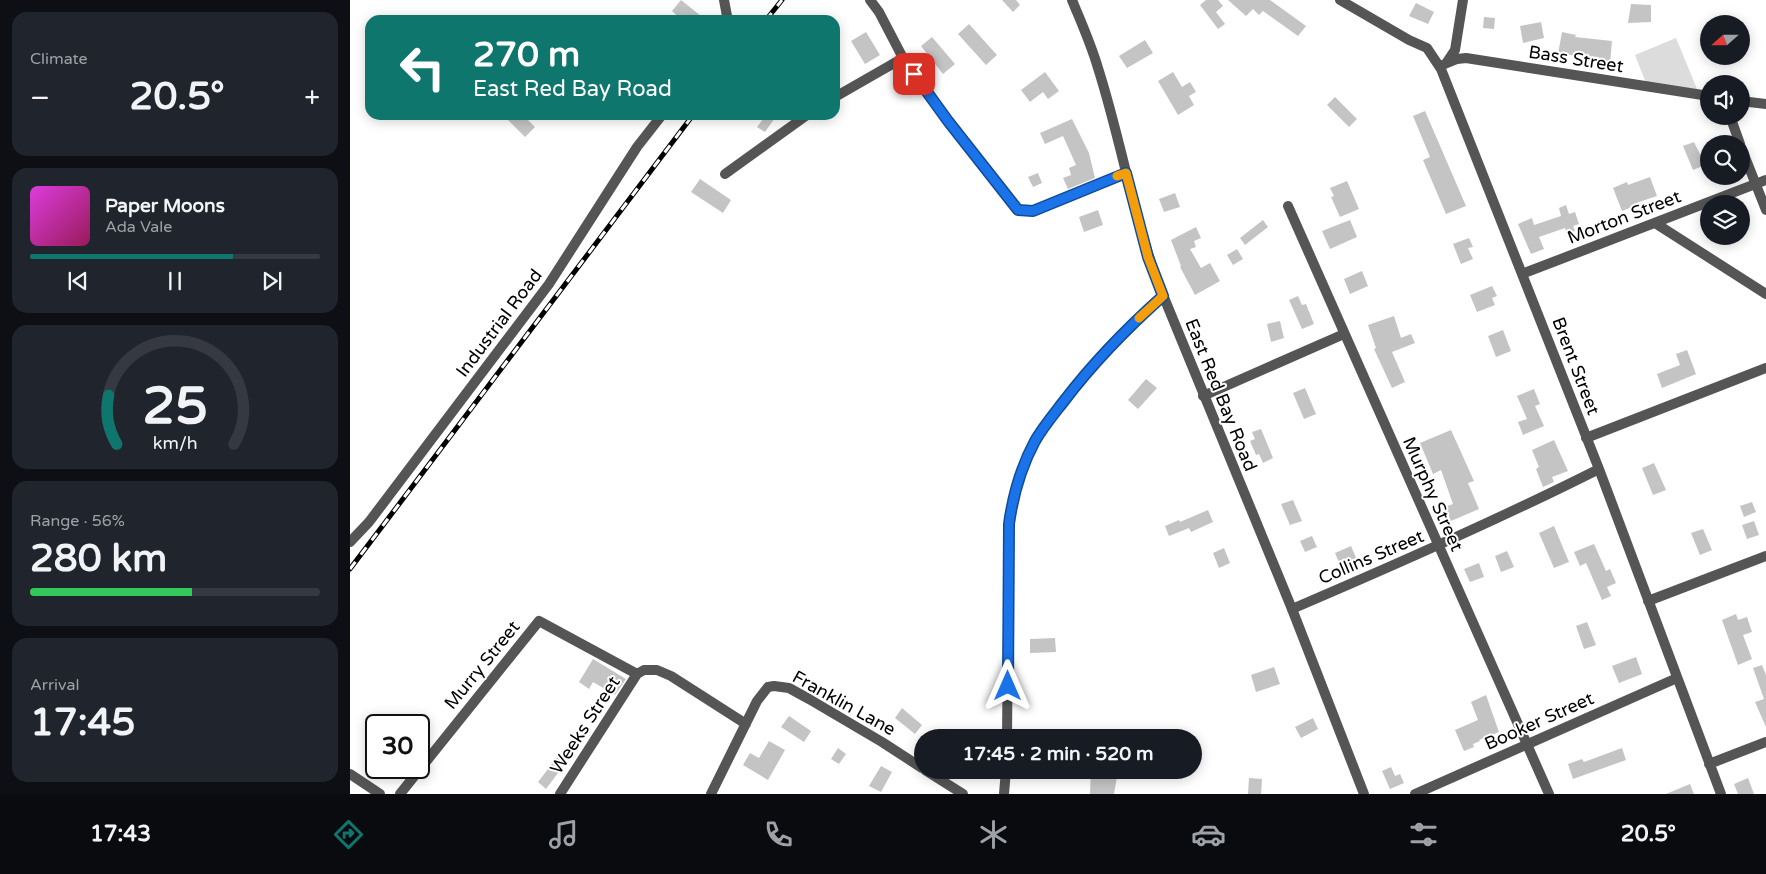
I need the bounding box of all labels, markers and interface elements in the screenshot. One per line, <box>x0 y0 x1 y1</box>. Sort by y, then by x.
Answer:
north arrow <box>1700 15 1750 65</box>
map controls <box>1700 15 1750 245</box>
text: 270 m <box>473 34 580 76</box>
icon: left <box>390 35 455 100</box>
street label: Bass Street <box>1527 41 1625 77</box>
text: Climate <box>30 49 88 69</box>
pin <box>893 53 935 95</box>
icon: arrive <box>900 60 928 88</box>
text: 20.5° <box>130 74 225 120</box>
button: sound <box>1700 75 1750 125</box>
text: East Red Bay Road <box>473 76 672 102</box>
text: − <box>30 81 50 115</box>
text: + <box>304 81 320 115</box>
button: search <box>1700 135 1750 185</box>
street label: Morton Street <box>1564 185 1684 249</box>
text: Paper Moons <box>105 195 225 217</box>
button: layers <box>1700 195 1750 245</box>
text: Ada Vale <box>105 217 172 237</box>
street label: Industrial Road <box>451 265 547 381</box>
icon: previous <box>64 267 92 295</box>
icon: pause <box>161 267 189 295</box>
icon: next <box>258 267 286 295</box>
street label: Brent Street <box>1547 314 1605 418</box>
street label: East Red Bay Road <box>1180 315 1262 475</box>
text: 25 <box>142 375 208 438</box>
text: km/h <box>153 433 197 454</box>
street label: Murphy Street <box>1398 433 1468 555</box>
text: Range · 56% <box>30 511 125 531</box>
street label: Collins Street <box>1315 525 1427 589</box>
text: 280 km <box>30 536 167 582</box>
street label: Murry Street <box>440 616 525 714</box>
position arrow <box>981 659 1033 711</box>
street label: Franklin Lane <box>789 666 899 740</box>
street label: Weeks Street <box>545 672 625 778</box>
text: Arrival <box>30 675 79 695</box>
street label: Booker Street <box>1481 687 1597 755</box>
text: 17:45 <box>30 700 135 746</box>
speed limit sign: 30 <box>365 714 430 779</box>
text: 17:45 · 2 min · 520 m <box>962 743 1154 765</box>
icon: directions <box>331 817 366 852</box>
icon: music <box>546 817 581 852</box>
icon: phone <box>761 817 796 852</box>
icon: climate <box>976 817 1011 852</box>
icon: car <box>1191 817 1226 852</box>
icon: filters <box>1406 817 1441 852</box>
text: 17:43 <box>90 821 151 847</box>
text: 20.5° <box>1621 821 1676 847</box>

